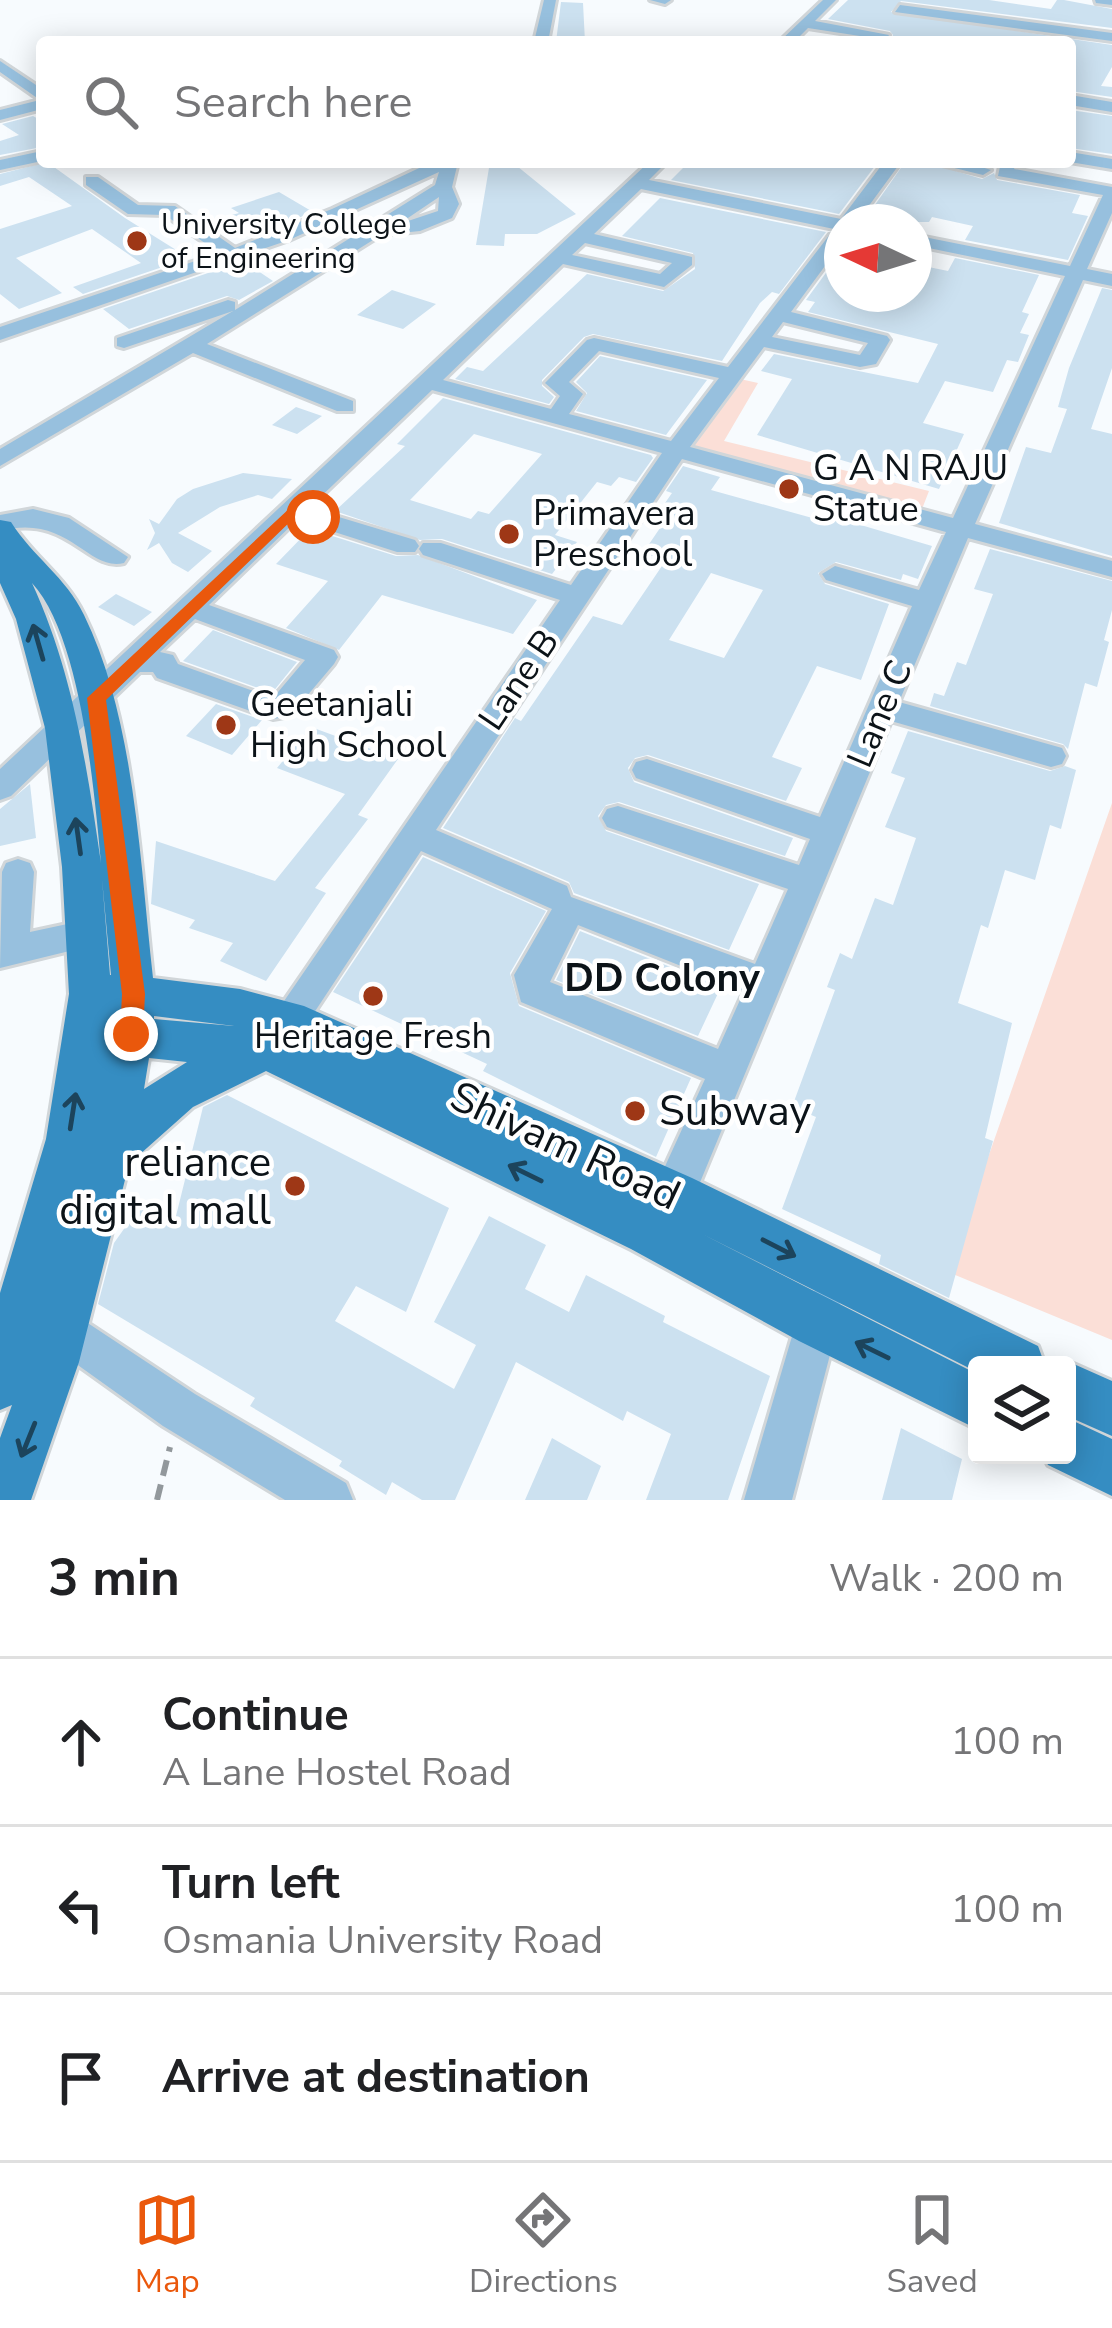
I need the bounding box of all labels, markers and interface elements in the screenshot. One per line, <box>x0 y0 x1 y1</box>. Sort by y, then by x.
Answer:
search box <box>36 36 1076 168</box>
icon: search <box>78 69 144 135</box>
text: Search here <box>174 72 413 133</box>
place label: University College of Engineering <box>161 204 407 279</box>
north arrow <box>824 204 932 312</box>
marker: University College of Engineering <box>124 228 150 254</box>
place label: G A N RAJU Statue <box>813 444 1008 534</box>
marker: G A N RAJU Statue <box>776 476 802 502</box>
place label: Primavera Preschool <box>533 489 696 579</box>
route start <box>286 490 340 544</box>
marker: Primavera Preschool <box>496 521 522 547</box>
street label: Lane B <box>467 620 571 740</box>
one-way arrow <box>26 624 48 662</box>
street label: Lane C <box>836 653 924 775</box>
place label: Geetanjali High School <box>250 680 447 770</box>
marker: Geetanjali High School <box>213 712 239 738</box>
one-way arrow <box>66 817 89 856</box>
district label: DD Colony <box>564 952 760 1005</box>
marker: Heritage Fresh <box>360 983 386 1009</box>
route end <box>104 1007 158 1061</box>
place label: Heritage Fresh <box>254 1012 492 1061</box>
street label: Shivam Road <box>441 1068 689 1224</box>
place label: Subway <box>659 1083 812 1140</box>
one-way arrow <box>62 1092 85 1131</box>
marker: Subway <box>622 1098 648 1124</box>
place label: reliance digital mall <box>59 1134 272 1239</box>
one-way arrow <box>508 1161 544 1183</box>
marker: reliance digital mall <box>282 1173 308 1199</box>
one-way arrow <box>761 1238 797 1261</box>
one-way arrow <box>855 1338 890 1361</box>
map controls <box>968 1356 1076 1464</box>
button: layers <box>968 1356 1076 1464</box>
one-way arrow <box>16 1420 38 1457</box>
text: 3 min <box>48 1543 180 1613</box>
text: Walk · 200 m <box>829 1552 1064 1605</box>
text: Continue <box>162 1685 349 1746</box>
icon: ahead <box>48 1709 114 1775</box>
text: 100 m <box>950 1715 1064 1768</box>
text: A Lane Hostel Road <box>162 1746 512 1799</box>
text: Turn left <box>162 1853 340 1914</box>
icon: left <box>48 1877 114 1943</box>
text: 100 m <box>950 1883 1064 1936</box>
text: Osmania University Road <box>162 1914 603 1967</box>
icon: arrive <box>48 2045 114 2111</box>
text: Arrive at destination <box>162 2047 590 2108</box>
tab: Map <box>134 2187 200 2304</box>
tab: Directions <box>469 2187 618 2304</box>
tab: Saved <box>886 2187 978 2304</box>

